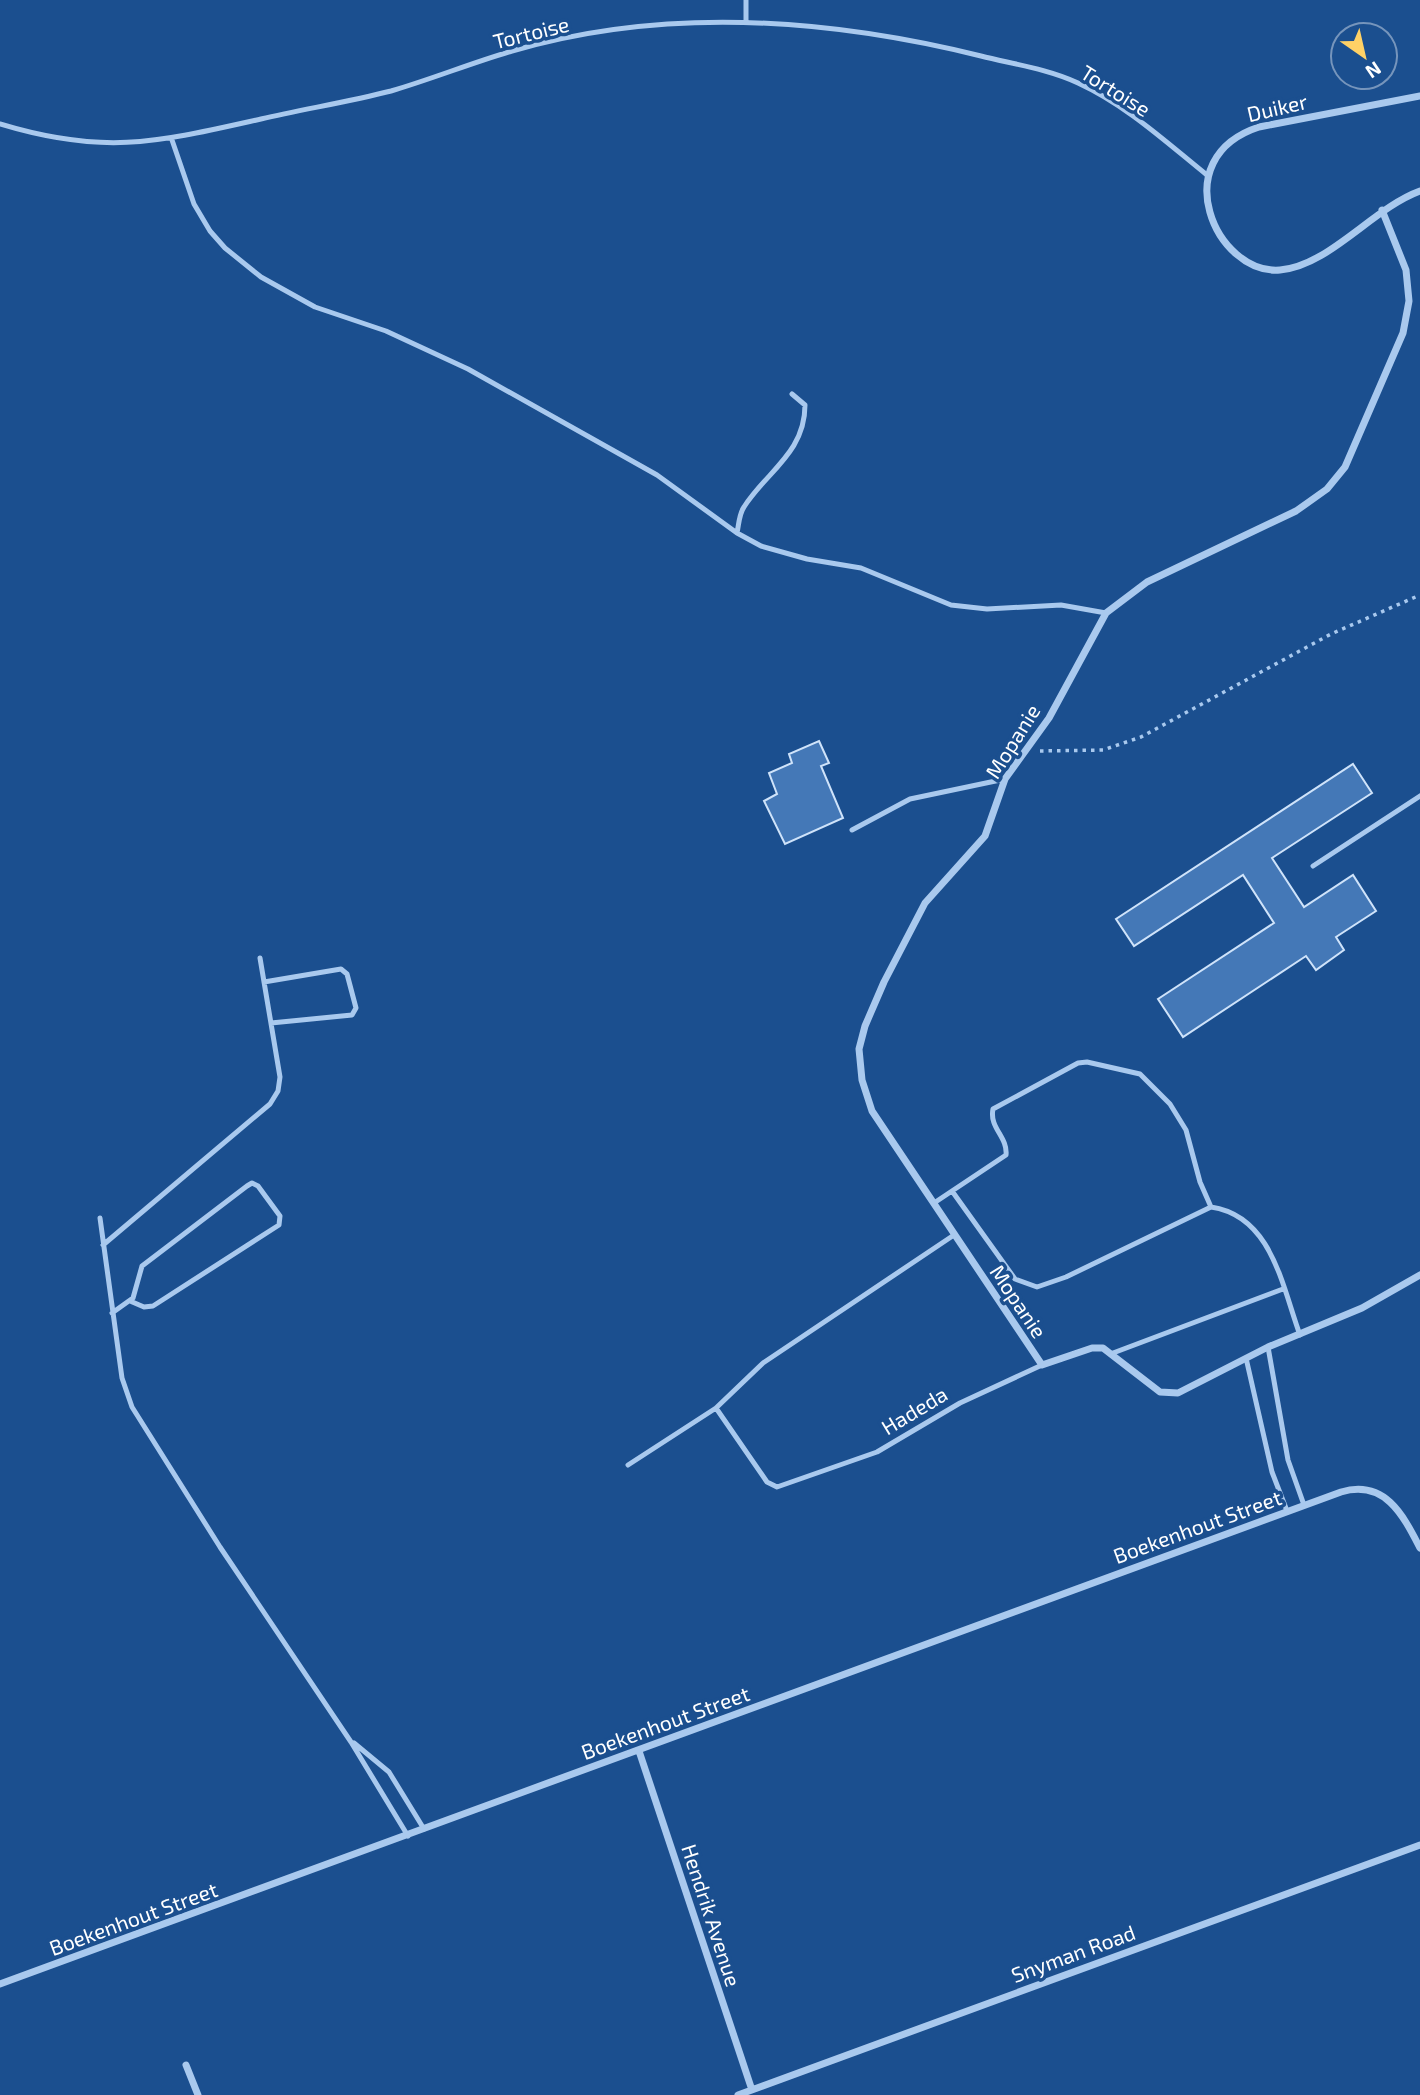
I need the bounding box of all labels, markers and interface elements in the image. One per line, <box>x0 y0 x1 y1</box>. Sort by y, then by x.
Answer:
street label: Tortoise <box>490 11 572 53</box>
north arrow <box>1329 21 1399 91</box>
text: N <box>1362 57 1386 84</box>
street label: Tortoise <box>1077 59 1155 121</box>
street label: Duiker <box>1244 88 1310 126</box>
street label: Mopanie <box>979 699 1045 783</box>
street label: Mopanie <box>986 1260 1052 1342</box>
street label: Hadeda <box>877 1381 951 1439</box>
street label: Boekenhout Street <box>1109 1484 1285 1568</box>
street label: Boekenhout Street <box>577 1680 753 1764</box>
street label: Hendrik Avenue <box>677 1841 747 1989</box>
street label: Boekenhout Street <box>45 1876 221 1960</box>
street label: Snyman Road <box>1008 1919 1138 1987</box>

